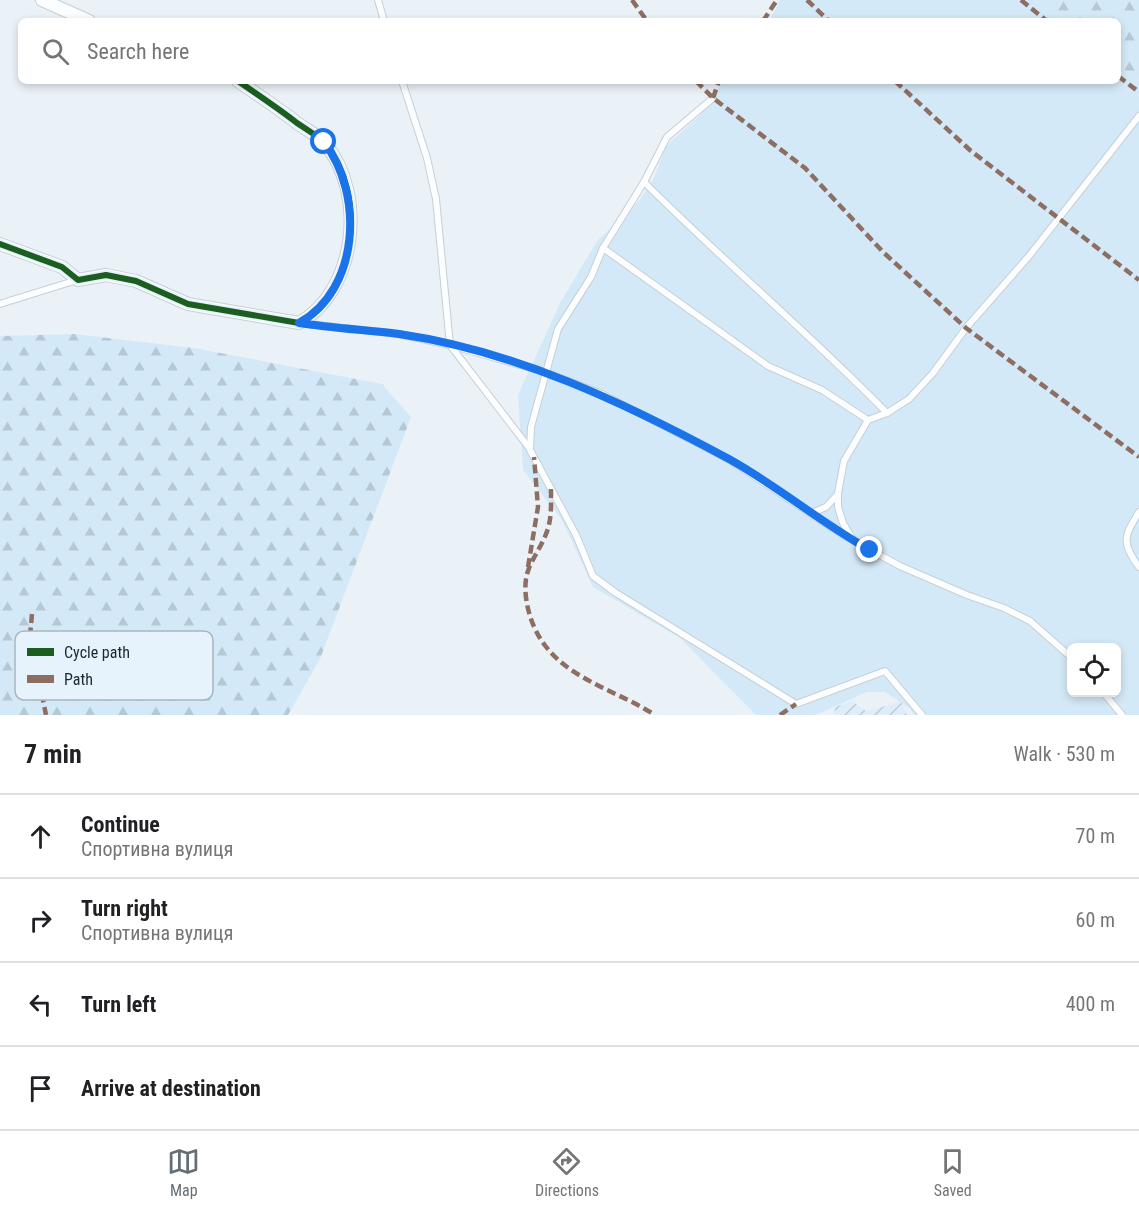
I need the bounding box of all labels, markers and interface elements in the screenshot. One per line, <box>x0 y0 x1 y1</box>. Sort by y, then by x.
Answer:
search box <box>18 18 1121 84</box>
icon: search <box>39 35 72 68</box>
text: Search here <box>87 39 189 64</box>
route start <box>310 128 336 154</box>
route end <box>856 536 882 562</box>
legend <box>15 631 213 700</box>
text: Cycle path <box>64 643 130 662</box>
map controls <box>1067 643 1121 697</box>
button: locate <box>1067 643 1121 697</box>
text: Path <box>64 670 93 689</box>
text: 7 min <box>24 739 82 769</box>
text: Walk · 530 m <box>1014 742 1115 766</box>
text: Continue <box>81 812 160 837</box>
icon: ahead <box>24 820 57 853</box>
text: 70 m <box>1076 824 1115 848</box>
text: Спортивна вулиця <box>81 837 233 861</box>
text: Turn right <box>81 896 168 921</box>
icon: right <box>24 904 57 937</box>
text: 60 m <box>1076 908 1115 932</box>
text: Спортивна вулиця <box>81 921 233 945</box>
icon: left <box>24 988 57 1021</box>
text: Turn left <box>81 992 156 1017</box>
text: 400 m <box>1066 992 1115 1016</box>
icon: arrive <box>24 1072 57 1105</box>
text: Arrive at destination <box>81 1076 261 1101</box>
tab: Map <box>167 1145 200 1200</box>
tab: Directions <box>535 1145 599 1200</box>
tab: Saved <box>934 1145 972 1200</box>

